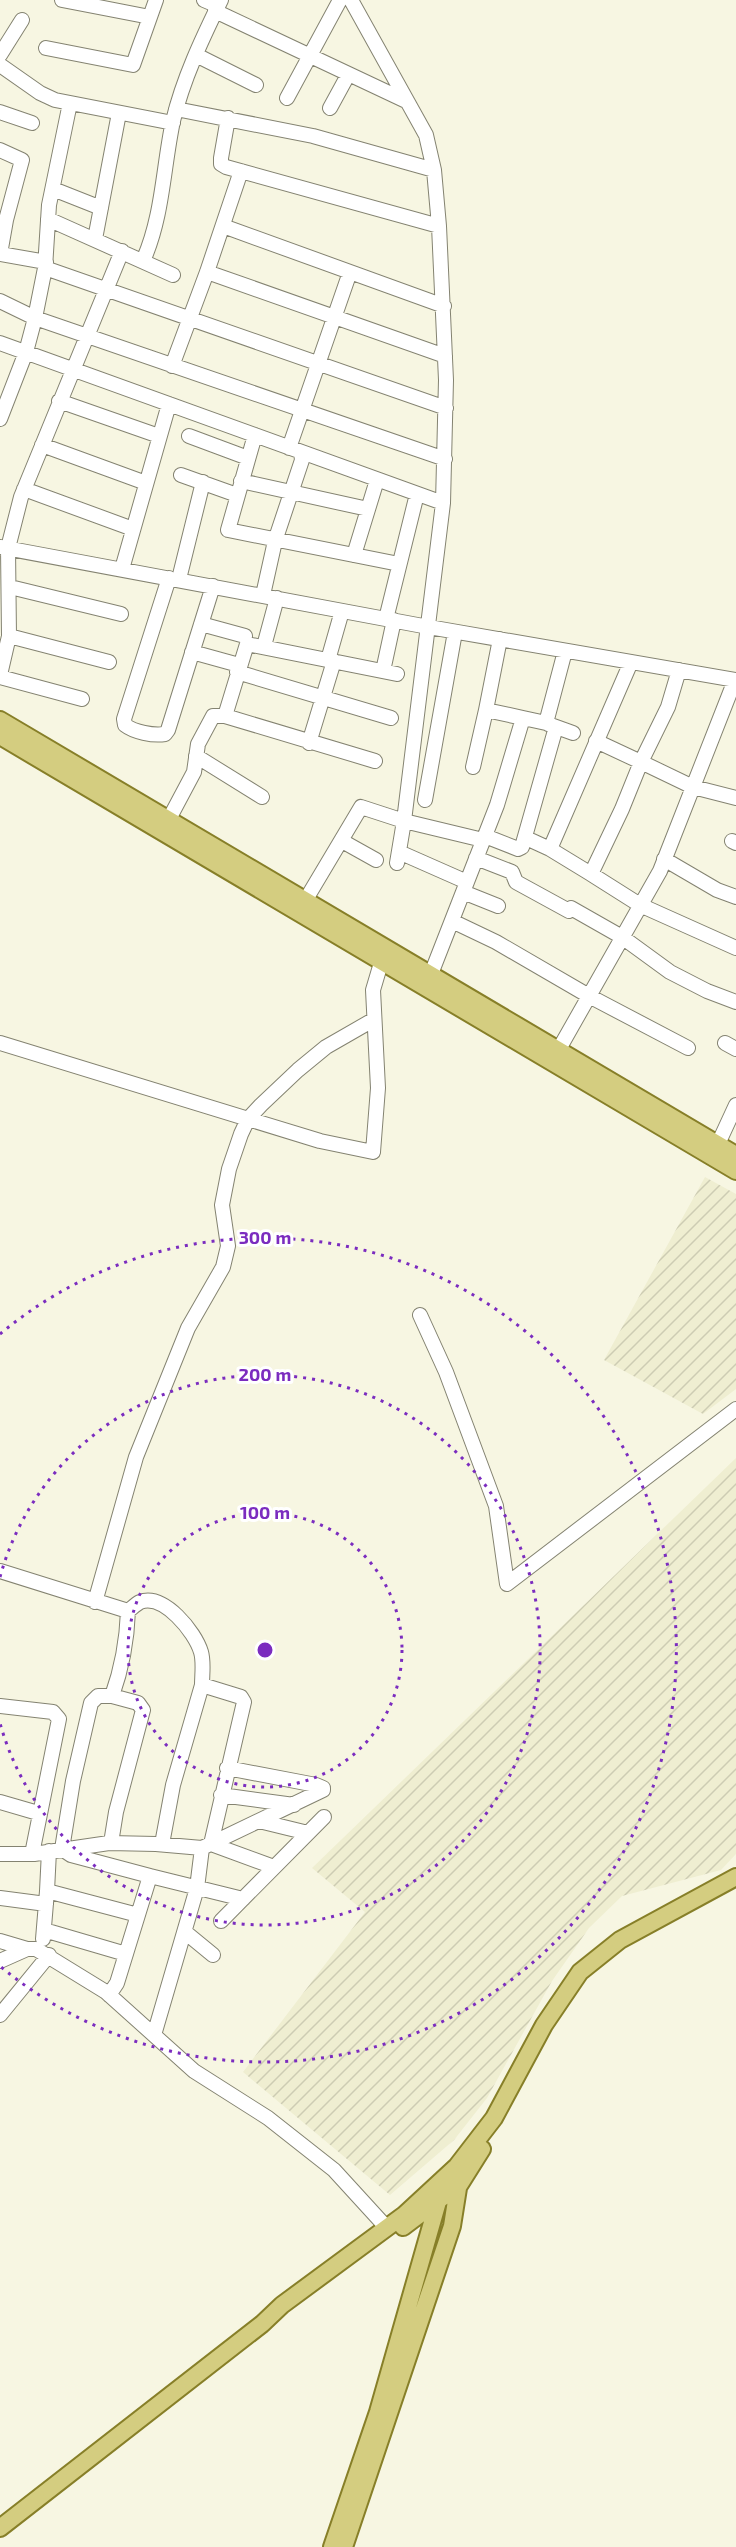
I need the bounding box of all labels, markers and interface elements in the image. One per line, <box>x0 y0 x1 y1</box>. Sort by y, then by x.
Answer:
text: 300 m <box>239 1226 291 1248</box>
text: 200 m <box>239 1363 291 1385</box>
text: 100 m <box>240 1501 290 1523</box>
centre of rings <box>255 1640 275 1660</box>

